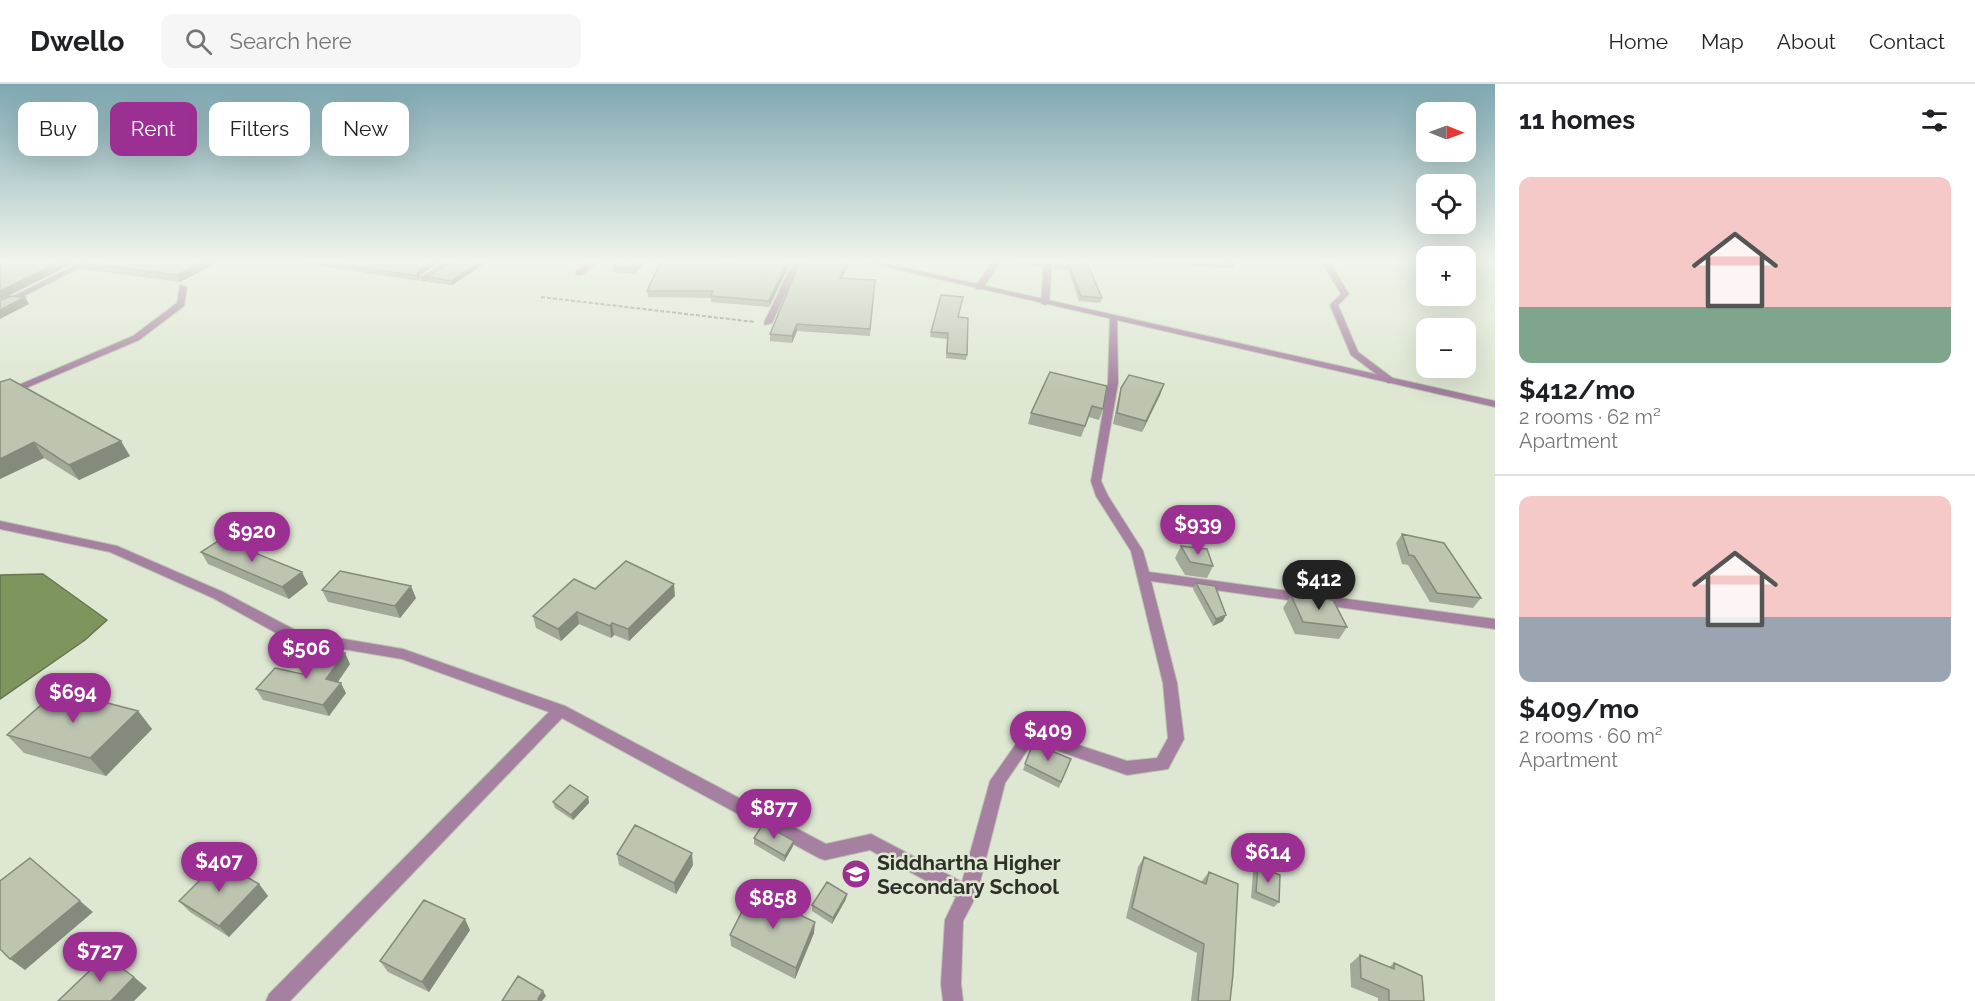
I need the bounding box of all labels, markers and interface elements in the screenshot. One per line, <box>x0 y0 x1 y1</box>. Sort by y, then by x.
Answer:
search box <box>161 14 581 68</box>
text: Dwello <box>30 25 125 58</box>
icon: search <box>182 25 215 58</box>
text: Search here <box>230 28 352 54</box>
text: Home <box>1609 29 1668 54</box>
text: Map <box>1701 29 1744 54</box>
text: About <box>1777 29 1836 54</box>
text: Contact <box>1869 29 1945 54</box>
chip: Buy <box>18 102 98 156</box>
chip: Rent <box>110 102 197 156</box>
chip: Filters <box>209 102 310 156</box>
chip: New <box>322 102 409 156</box>
north arrow <box>1416 102 1476 162</box>
map controls <box>1416 102 1476 378</box>
icon: filters <box>1918 104 1951 137</box>
text: 11 homes <box>1519 105 1635 135</box>
button: locate <box>1416 174 1476 234</box>
icon: home <box>1681 216 1789 324</box>
button: + <box>1416 246 1476 306</box>
button: − <box>1416 318 1476 378</box>
text: $412/mo <box>1519 375 1635 405</box>
text: 2 rooms · 62 m² <box>1519 405 1661 429</box>
text: Apartment <box>1519 429 1618 453</box>
pin: $939 <box>1162 505 1234 556</box>
pin: $920 <box>216 512 288 563</box>
text: $939 <box>1174 512 1222 536</box>
text: $920 <box>228 519 276 543</box>
icon: home <box>1681 535 1789 643</box>
pin: $412 <box>1283 560 1355 611</box>
text: $412 <box>1296 567 1342 591</box>
pin: $506 <box>270 629 342 680</box>
text: $506 <box>282 636 330 660</box>
pin: $694 <box>37 673 109 724</box>
text: $694 <box>49 680 97 704</box>
text: $409/mo <box>1519 694 1639 724</box>
pin: $409 <box>1012 711 1084 762</box>
text: $409 <box>1024 718 1072 742</box>
text: 2 rooms · 60 m² <box>1519 724 1663 748</box>
text: Apartment <box>1519 748 1618 772</box>
pin: $877 <box>738 789 810 840</box>
text: $877 <box>750 796 798 820</box>
pin: $614 <box>1232 833 1304 884</box>
text: $614 <box>1245 840 1291 864</box>
pin: $407 <box>183 842 255 893</box>
text: $407 <box>195 849 243 873</box>
place label: Siddhartha Higher Secondary School <box>877 850 1061 899</box>
school or university icon: Siddhartha Higher Secondary School <box>840 858 872 890</box>
pin: $858 <box>737 879 809 930</box>
text: $858 <box>749 886 797 910</box>
pin: $727 <box>64 932 136 983</box>
text: $727 <box>77 939 123 963</box>

